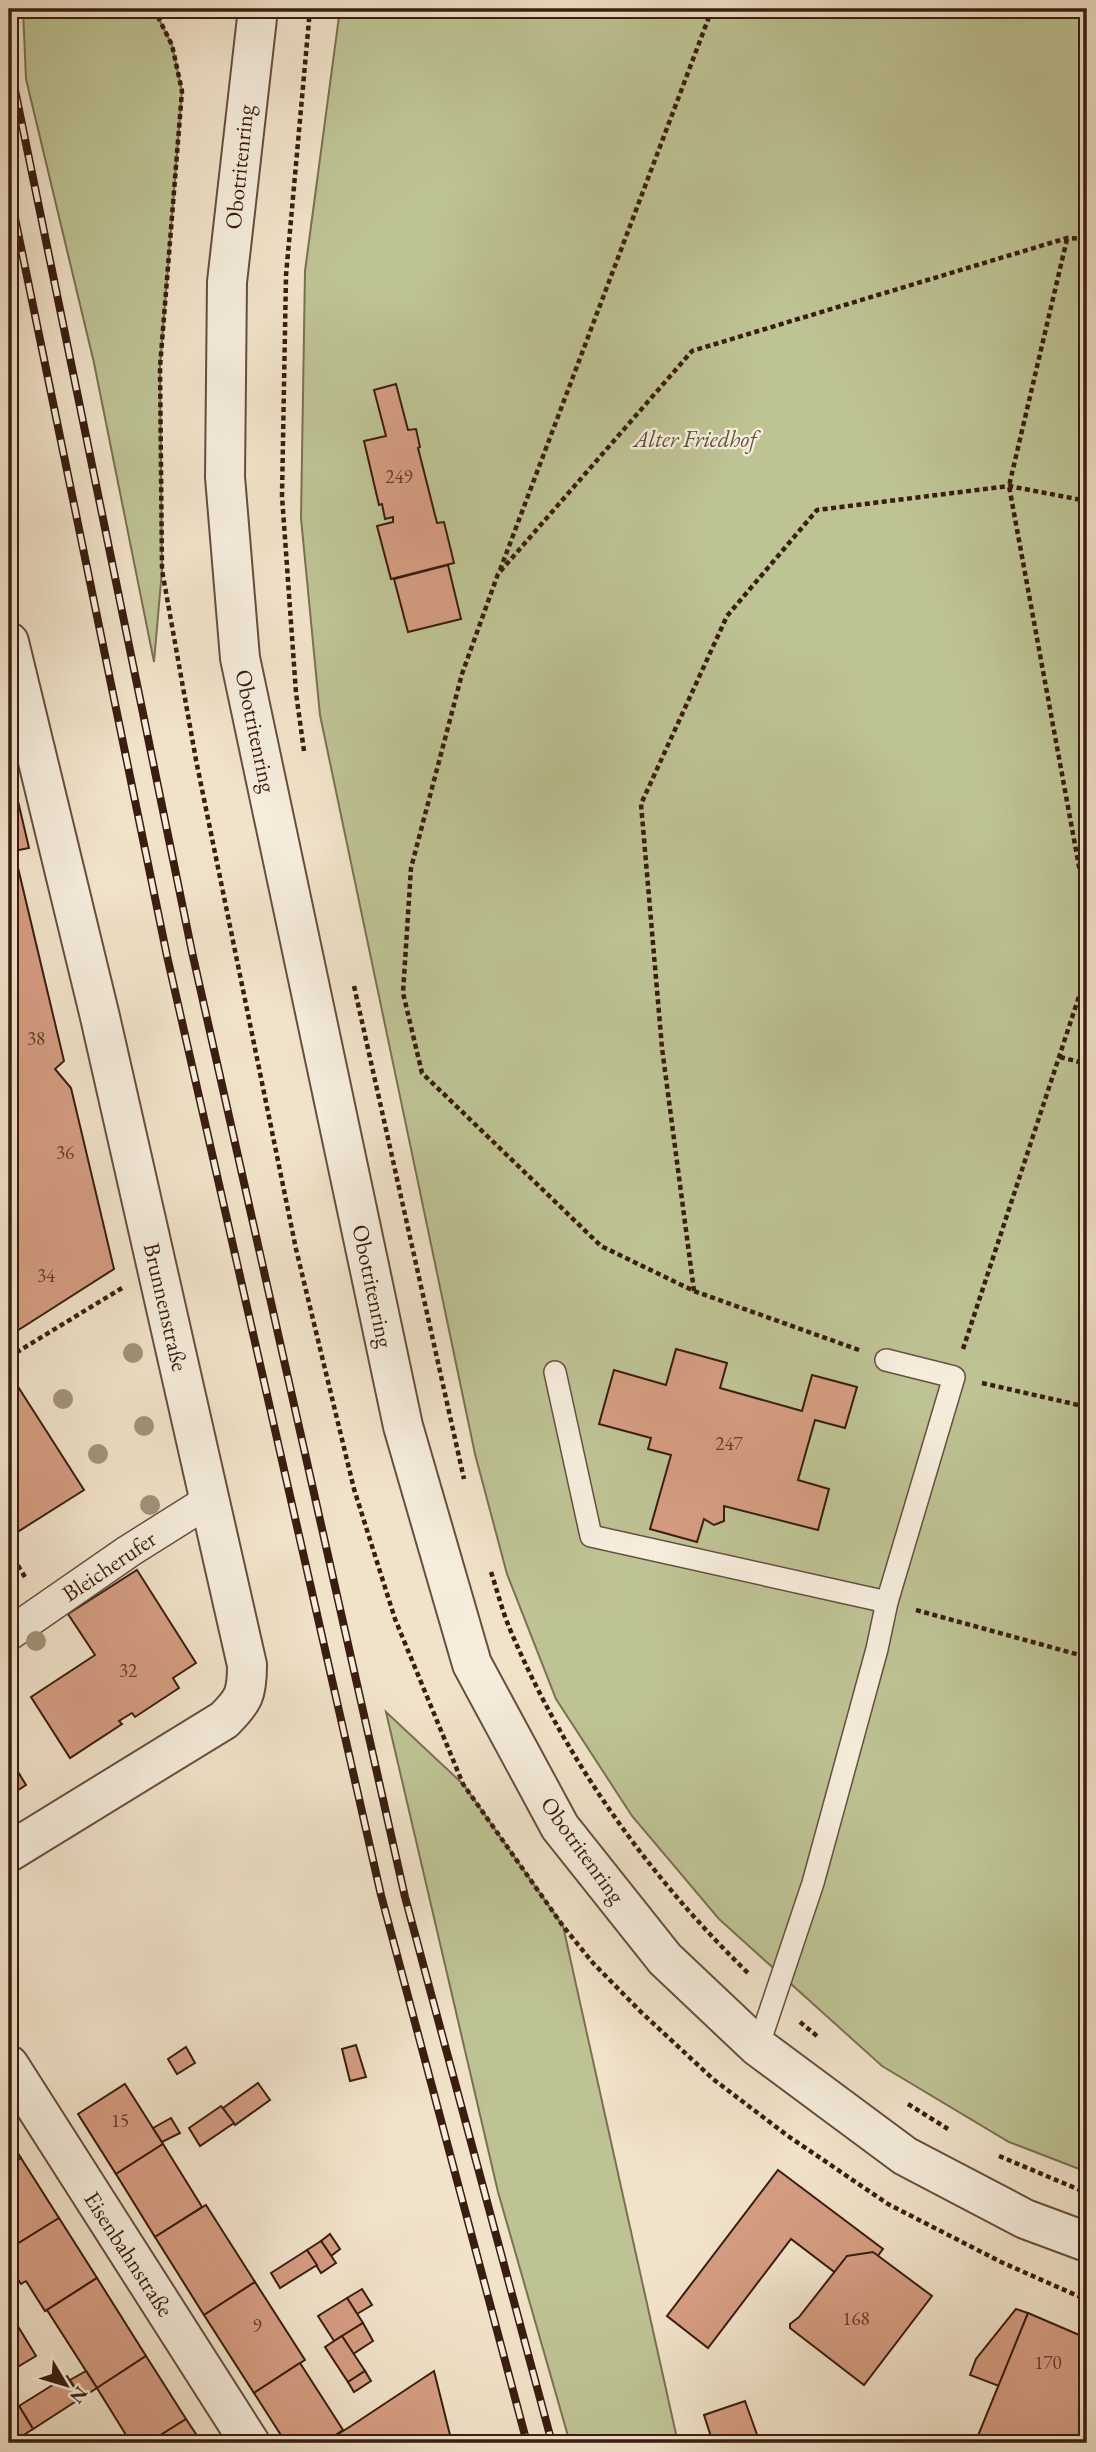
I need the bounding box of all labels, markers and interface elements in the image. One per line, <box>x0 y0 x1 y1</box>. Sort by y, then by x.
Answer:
street label: Obotritenring <box>218 102 261 231</box>
park label: Alter Friedhof <box>631 424 761 454</box>
house number: 249 <box>385 464 413 489</box>
street label: Obotritenring <box>228 667 284 796</box>
house number: 38 <box>27 1026 45 1051</box>
house number: 36 <box>56 1140 74 1165</box>
street label: Obotritenring <box>345 1222 401 1351</box>
street label: Brunnenstraße <box>137 1240 195 1374</box>
house number: 34 <box>37 1263 56 1288</box>
house number: 247 <box>715 1431 744 1456</box>
street label: Bleicherufer <box>56 1523 162 1608</box>
house number: 32 <box>119 1658 137 1683</box>
street label: Obotritenring <box>534 1791 632 1910</box>
house number: 15 <box>111 2108 129 2133</box>
street label: Eisenbahnstraße <box>77 2186 181 2322</box>
house number: 168 <box>842 2306 870 2331</box>
house number: 9 <box>252 2313 262 2338</box>
north arrow <box>32 2350 102 2420</box>
house number: 170 <box>1034 2350 1062 2375</box>
text: N <box>64 2381 94 2409</box>

